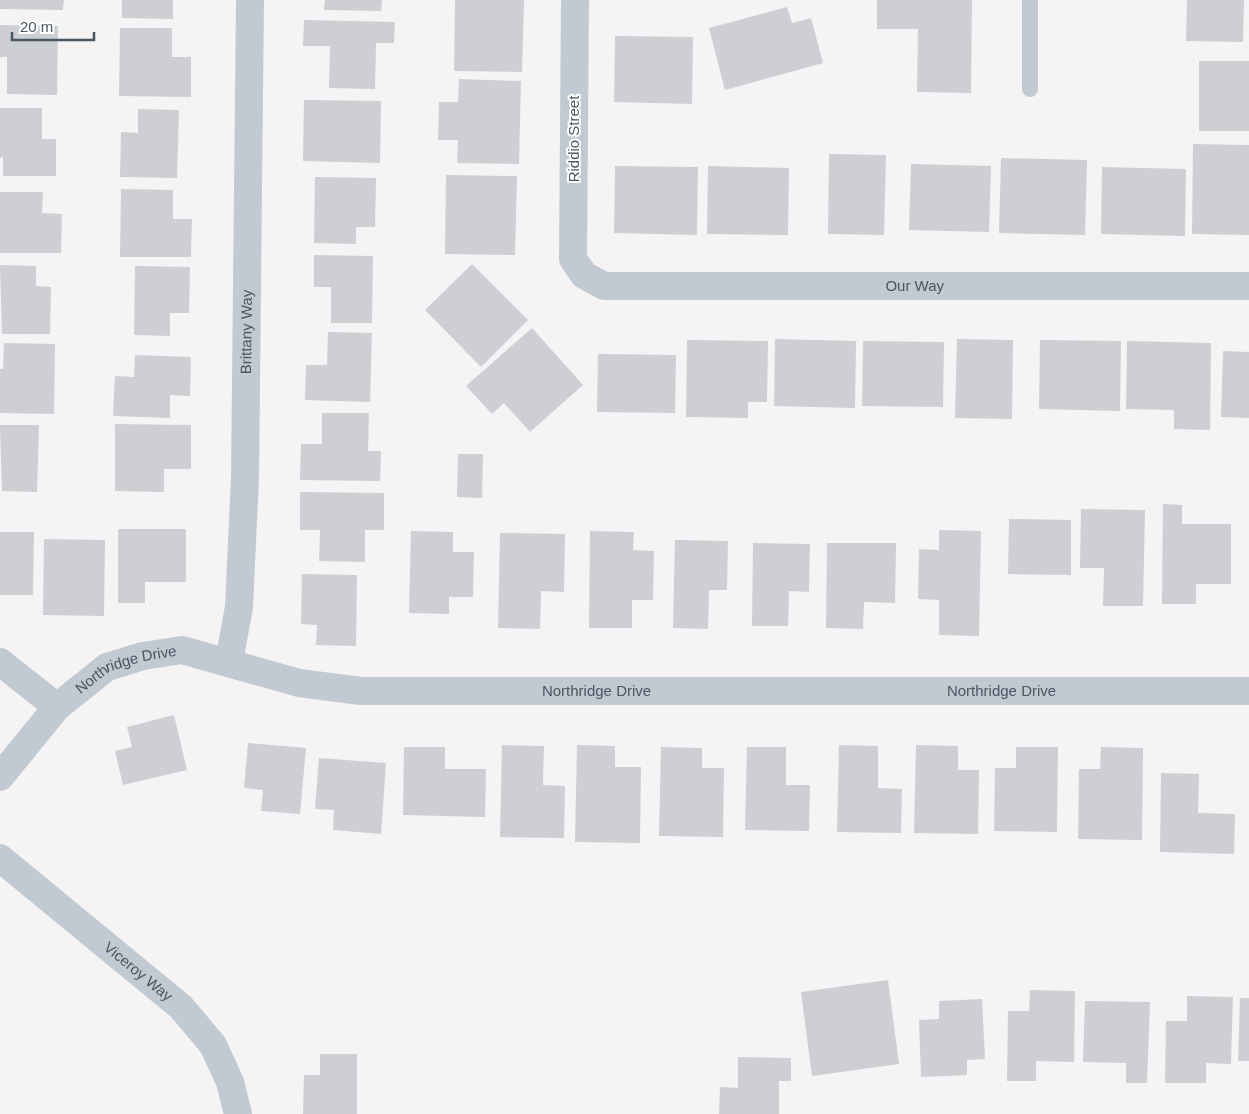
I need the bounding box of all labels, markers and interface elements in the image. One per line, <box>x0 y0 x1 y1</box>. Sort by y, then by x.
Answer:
scale bar <box>12 10 95 42</box>
text: 20 m <box>20 18 53 35</box>
street label: Riddio Street <box>565 95 582 182</box>
street label: Our Way <box>885 277 945 294</box>
street label: Brittany Way <box>237 289 255 374</box>
street label: Northridge Drive <box>72 642 178 697</box>
street label: Northridge Drive <box>542 682 651 699</box>
street label: Northridge Drive <box>947 682 1056 699</box>
street label: Viceroy Way <box>101 938 176 1005</box>

